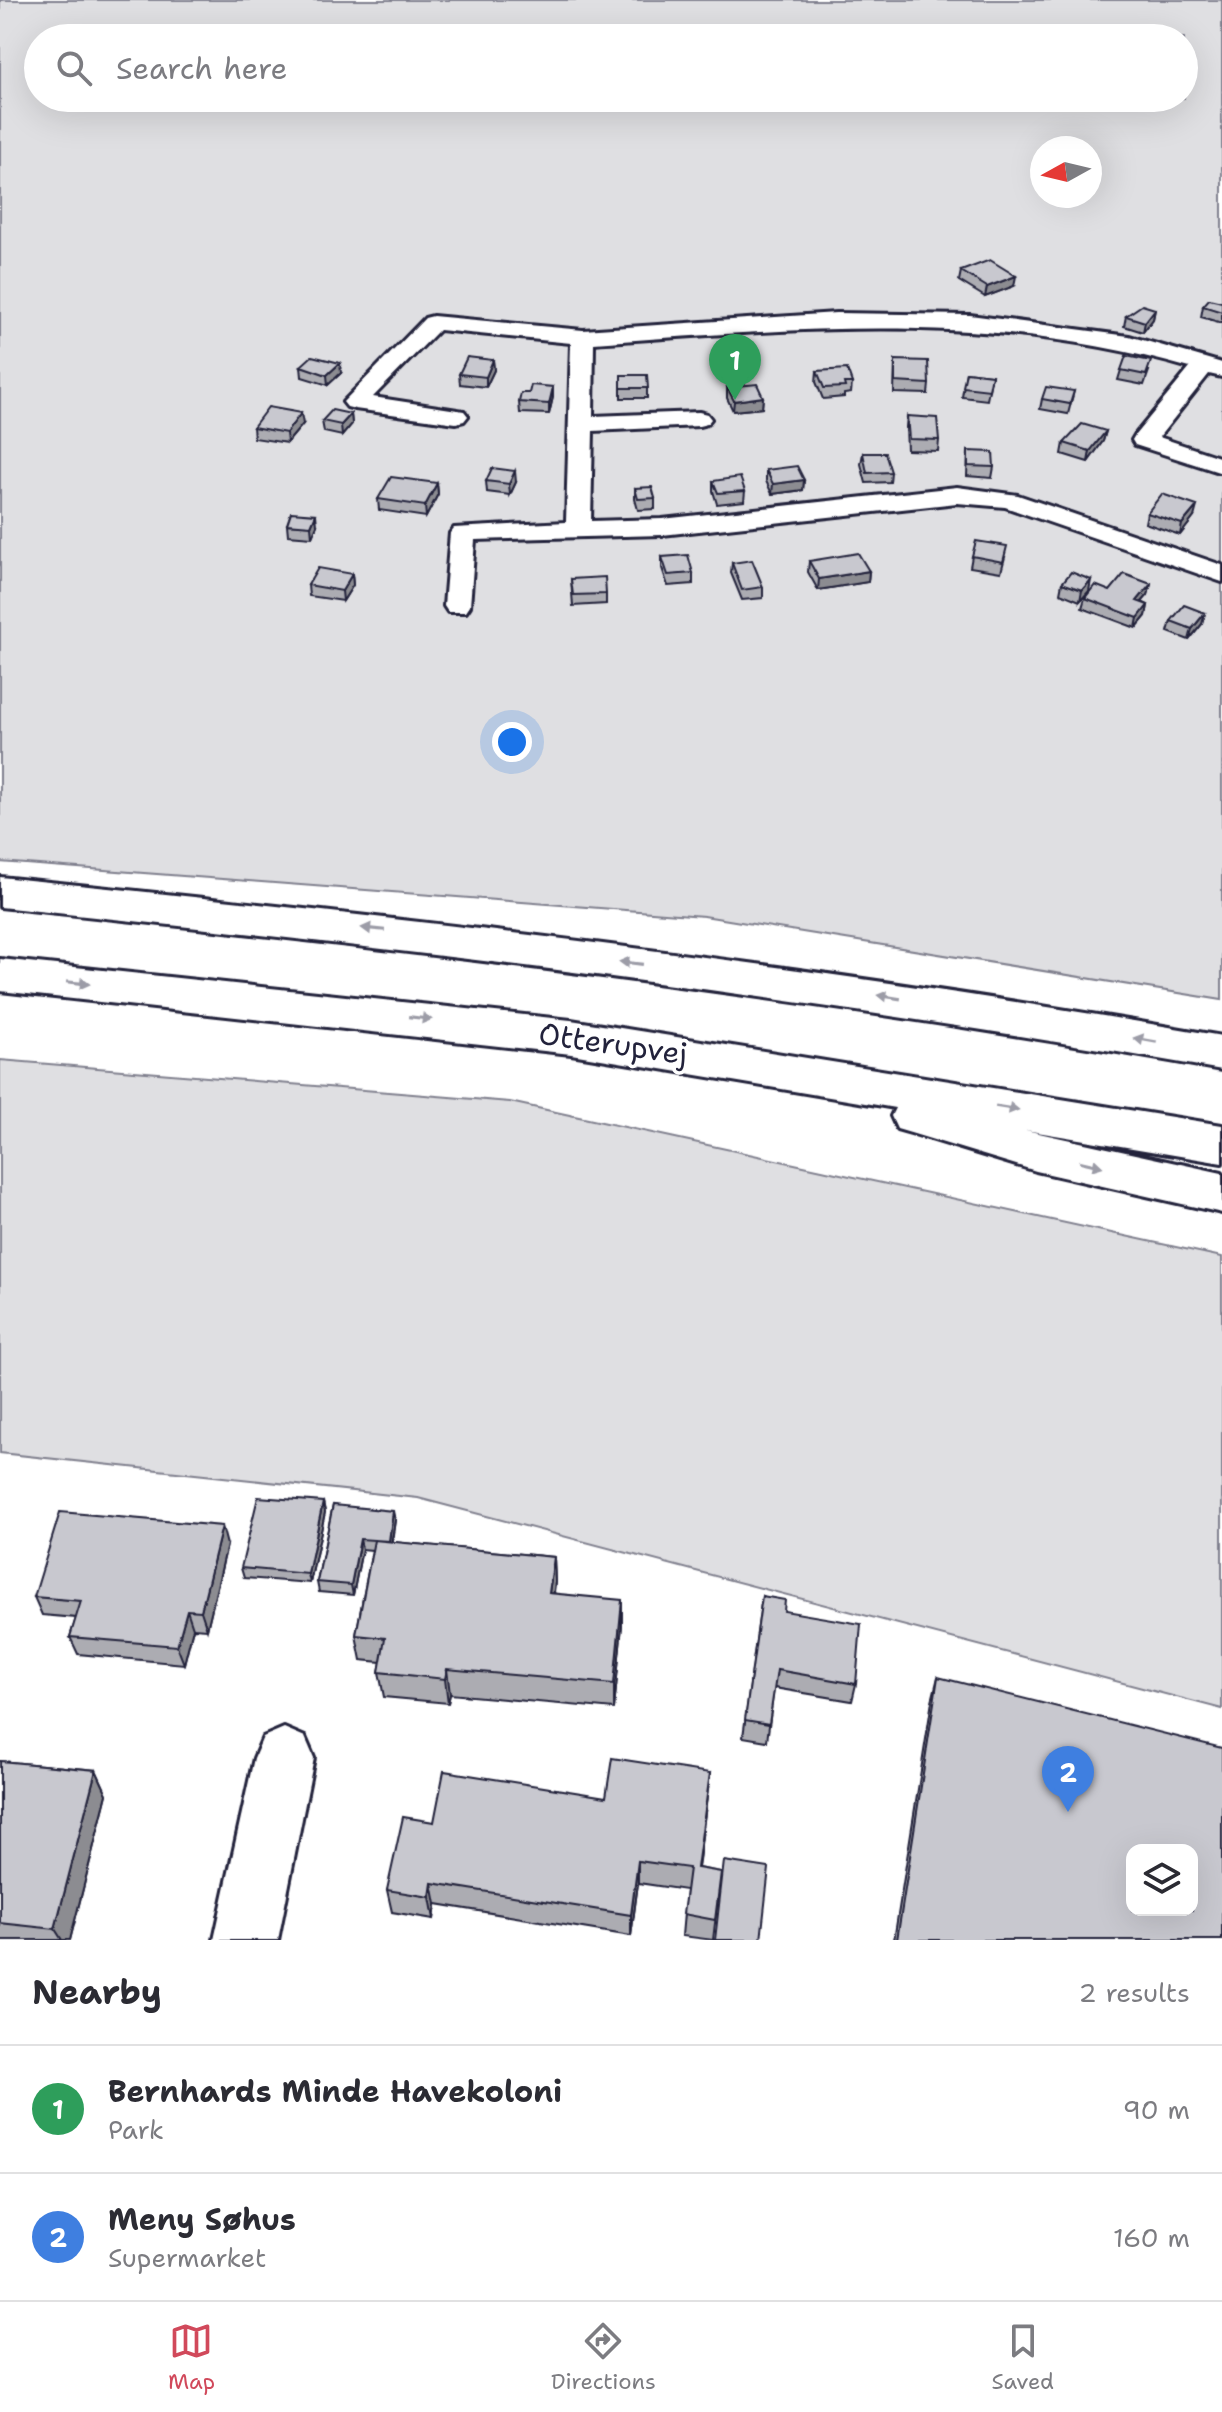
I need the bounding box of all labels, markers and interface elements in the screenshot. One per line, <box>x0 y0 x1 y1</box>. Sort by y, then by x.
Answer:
search box <box>24 24 1198 112</box>
icon: search <box>52 46 96 90</box>
text: Search here <box>116 48 287 89</box>
north arrow <box>1030 136 1102 208</box>
pin: 1 <box>709 334 761 400</box>
your location <box>492 722 532 762</box>
one-way arrow <box>360 923 385 936</box>
one-way arrow <box>618 956 643 969</box>
one-way arrow <box>66 976 91 989</box>
one-way arrow <box>876 990 901 1003</box>
one-way arrow <box>408 1012 433 1025</box>
street label: Otterupvej <box>536 1013 690 1074</box>
one-way arrow <box>1132 1033 1157 1046</box>
one-way arrow <box>995 1102 1020 1114</box>
one-way arrow <box>1079 1158 1104 1171</box>
pin: 2 <box>1042 1746 1094 1812</box>
map controls <box>1126 1844 1198 1916</box>
button: layers <box>1126 1844 1198 1916</box>
text: Nearby <box>32 1969 162 2015</box>
text: 2 results <box>1078 1975 1190 2010</box>
text: Bernhards Minde Havekoloni <box>108 2071 562 2112</box>
text: 1 <box>52 2092 64 2127</box>
text: 90 m <box>1123 2092 1190 2127</box>
text: Park <box>108 2112 164 2147</box>
text: Meny Søhus <box>108 2199 296 2240</box>
text: 2 <box>49 2220 67 2255</box>
text: 160 m <box>1113 2220 1190 2255</box>
text: Supermarket <box>108 2240 266 2275</box>
tab: Map <box>168 2319 215 2396</box>
tab: Directions <box>551 2319 656 2396</box>
tab: Saved <box>992 2319 1054 2396</box>

